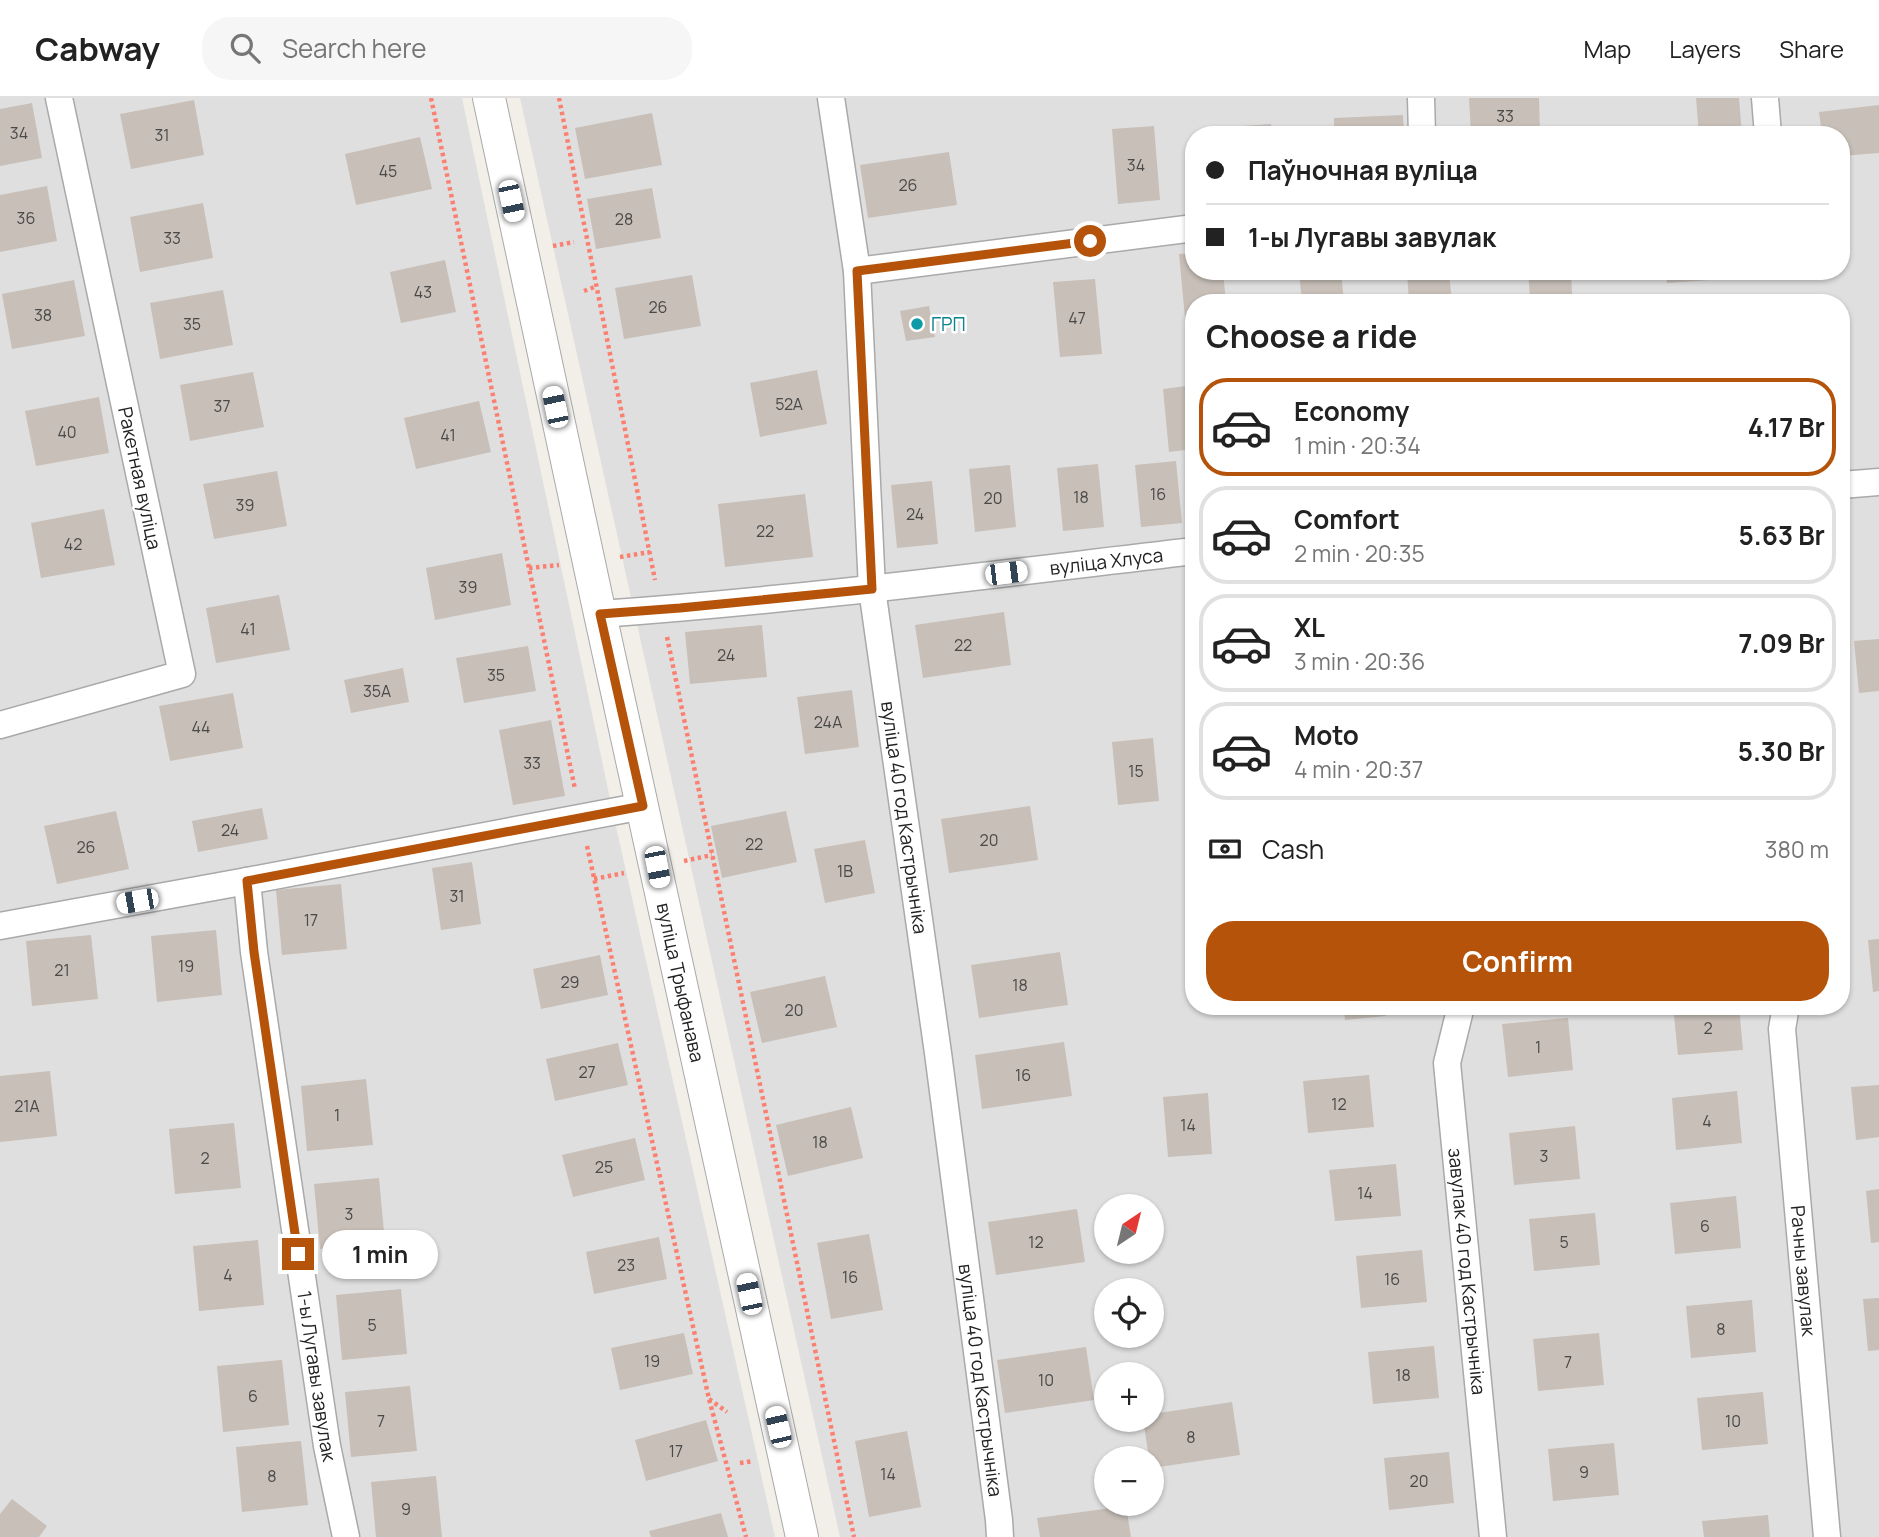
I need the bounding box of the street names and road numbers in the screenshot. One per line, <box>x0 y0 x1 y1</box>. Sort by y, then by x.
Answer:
street label: Ракетная вуліца <box>112 404 168 552</box>
street label: вуліца Хлуса <box>1048 542 1164 581</box>
street label: вуліца 40 год Кастрычніка <box>875 699 934 935</box>
street label: вуліца Трыфанава <box>651 900 711 1065</box>
street label: завулак 40 год Кастрычніка <box>1442 1147 1492 1396</box>
street label: Рачны завулак <box>1785 1204 1822 1338</box>
street label: вуліца 40 год Кастрычніка <box>953 1262 1009 1498</box>
street label: 1-ы Лугавы завулак <box>291 1289 343 1464</box>

